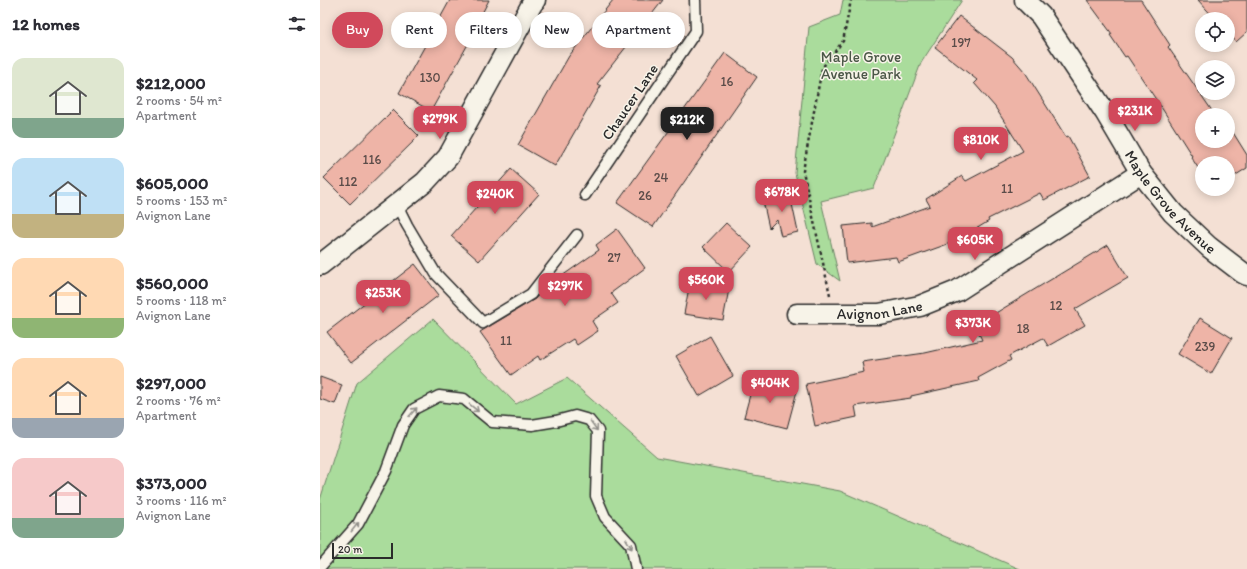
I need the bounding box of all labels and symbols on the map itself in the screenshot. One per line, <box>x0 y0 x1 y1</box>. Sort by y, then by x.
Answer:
house number: 197 <box>951 35 971 50</box>
park label: Maple Grove Avenue Park <box>821 48 901 83</box>
street label: Chaucer Lane <box>598 60 662 144</box>
house number: 130 <box>419 70 441 85</box>
house number: 16 <box>721 74 734 89</box>
pin: $231K <box>1107 98 1163 132</box>
pin: $279K <box>412 106 468 140</box>
pin: $212K <box>659 107 715 141</box>
pin: $810K <box>953 127 1009 161</box>
street label: Maple Grove Avenue <box>1121 147 1219 258</box>
house number: 116 <box>363 152 382 167</box>
house number: 24 <box>654 170 669 185</box>
house number: 112 <box>339 174 358 189</box>
pin: $678K <box>754 179 810 213</box>
pin: $240K <box>467 181 523 215</box>
house number: 11 <box>1001 181 1013 196</box>
house number: 26 <box>638 188 652 203</box>
pin: $605K <box>947 227 1003 261</box>
house number: 27 <box>607 250 621 265</box>
pin: $560K <box>678 267 734 301</box>
pin: $297K <box>537 273 593 307</box>
pin: $253K <box>355 280 411 314</box>
street label: Avignon Lane <box>837 297 924 323</box>
house number: 12 <box>1050 298 1063 313</box>
pin: $373K <box>945 310 1001 344</box>
house number: 18 <box>1016 321 1030 336</box>
house number: 11 <box>500 333 512 348</box>
house number: 239 <box>1195 339 1216 354</box>
pin: $404K <box>742 370 798 404</box>
one-way arrow <box>469 403 480 412</box>
one-way arrow <box>408 407 417 417</box>
one-way arrow <box>590 421 598 432</box>
one-way arrow <box>350 522 359 532</box>
one-way arrow <box>625 538 633 550</box>
scale bar <box>332 541 393 560</box>

